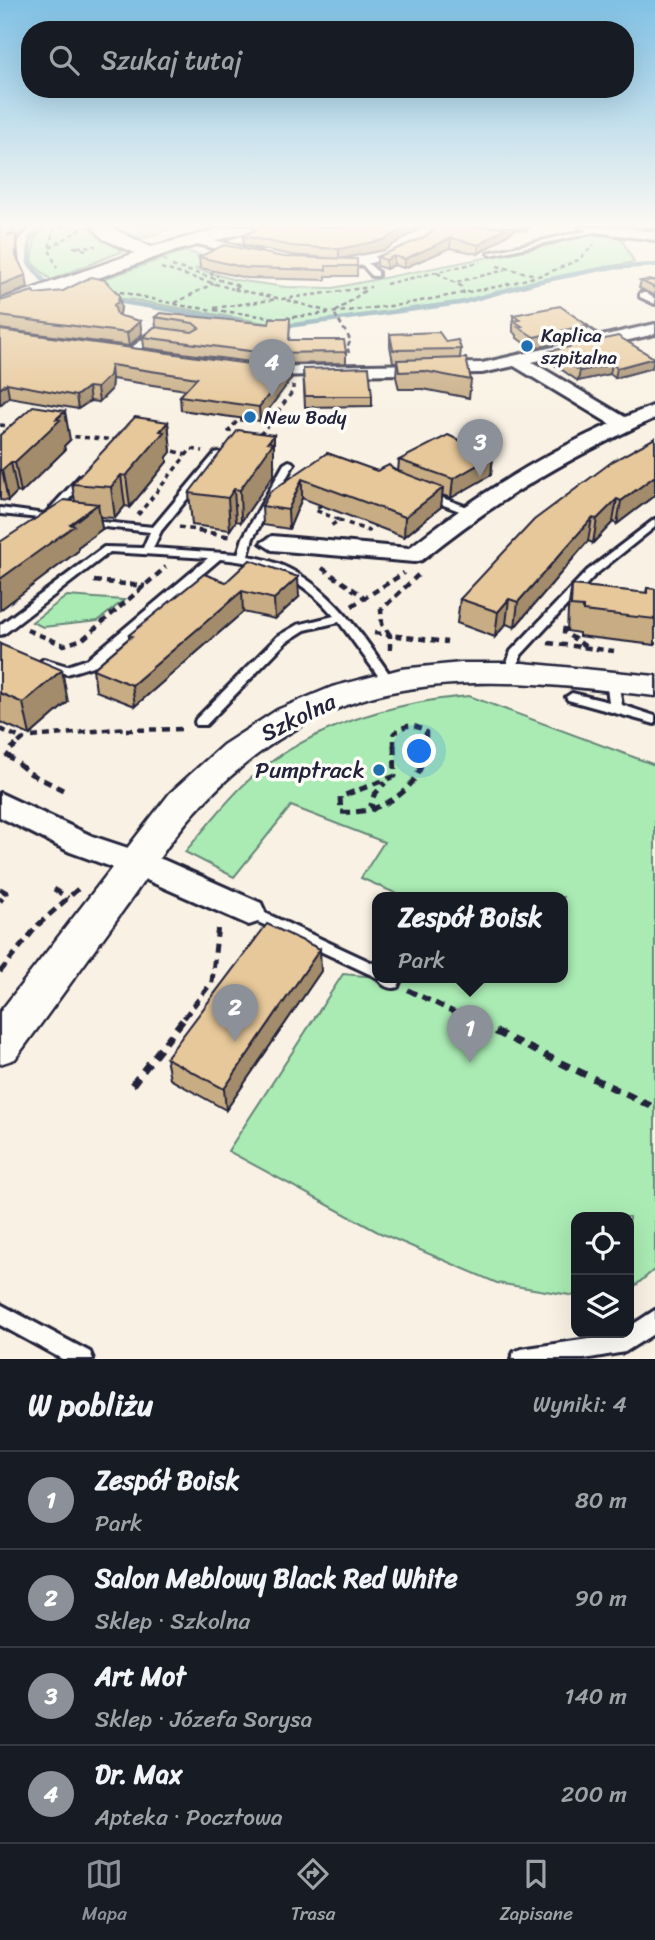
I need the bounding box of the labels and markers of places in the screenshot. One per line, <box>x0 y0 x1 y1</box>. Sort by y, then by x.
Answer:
place label: Kaplica szpitalna <box>540 319 618 374</box>
marker: Kaplica szpitalna <box>519 338 535 354</box>
pin: 4 <box>249 339 295 397</box>
place label: New Body <box>264 401 347 434</box>
marker: New Body <box>242 409 258 425</box>
pin: 3 <box>457 419 503 477</box>
place label: Pumptrack <box>255 750 365 791</box>
marker: Pumptrack <box>371 762 387 778</box>
pin: 2 <box>212 984 258 1042</box>
pin: 1 <box>447 1005 493 1063</box>

